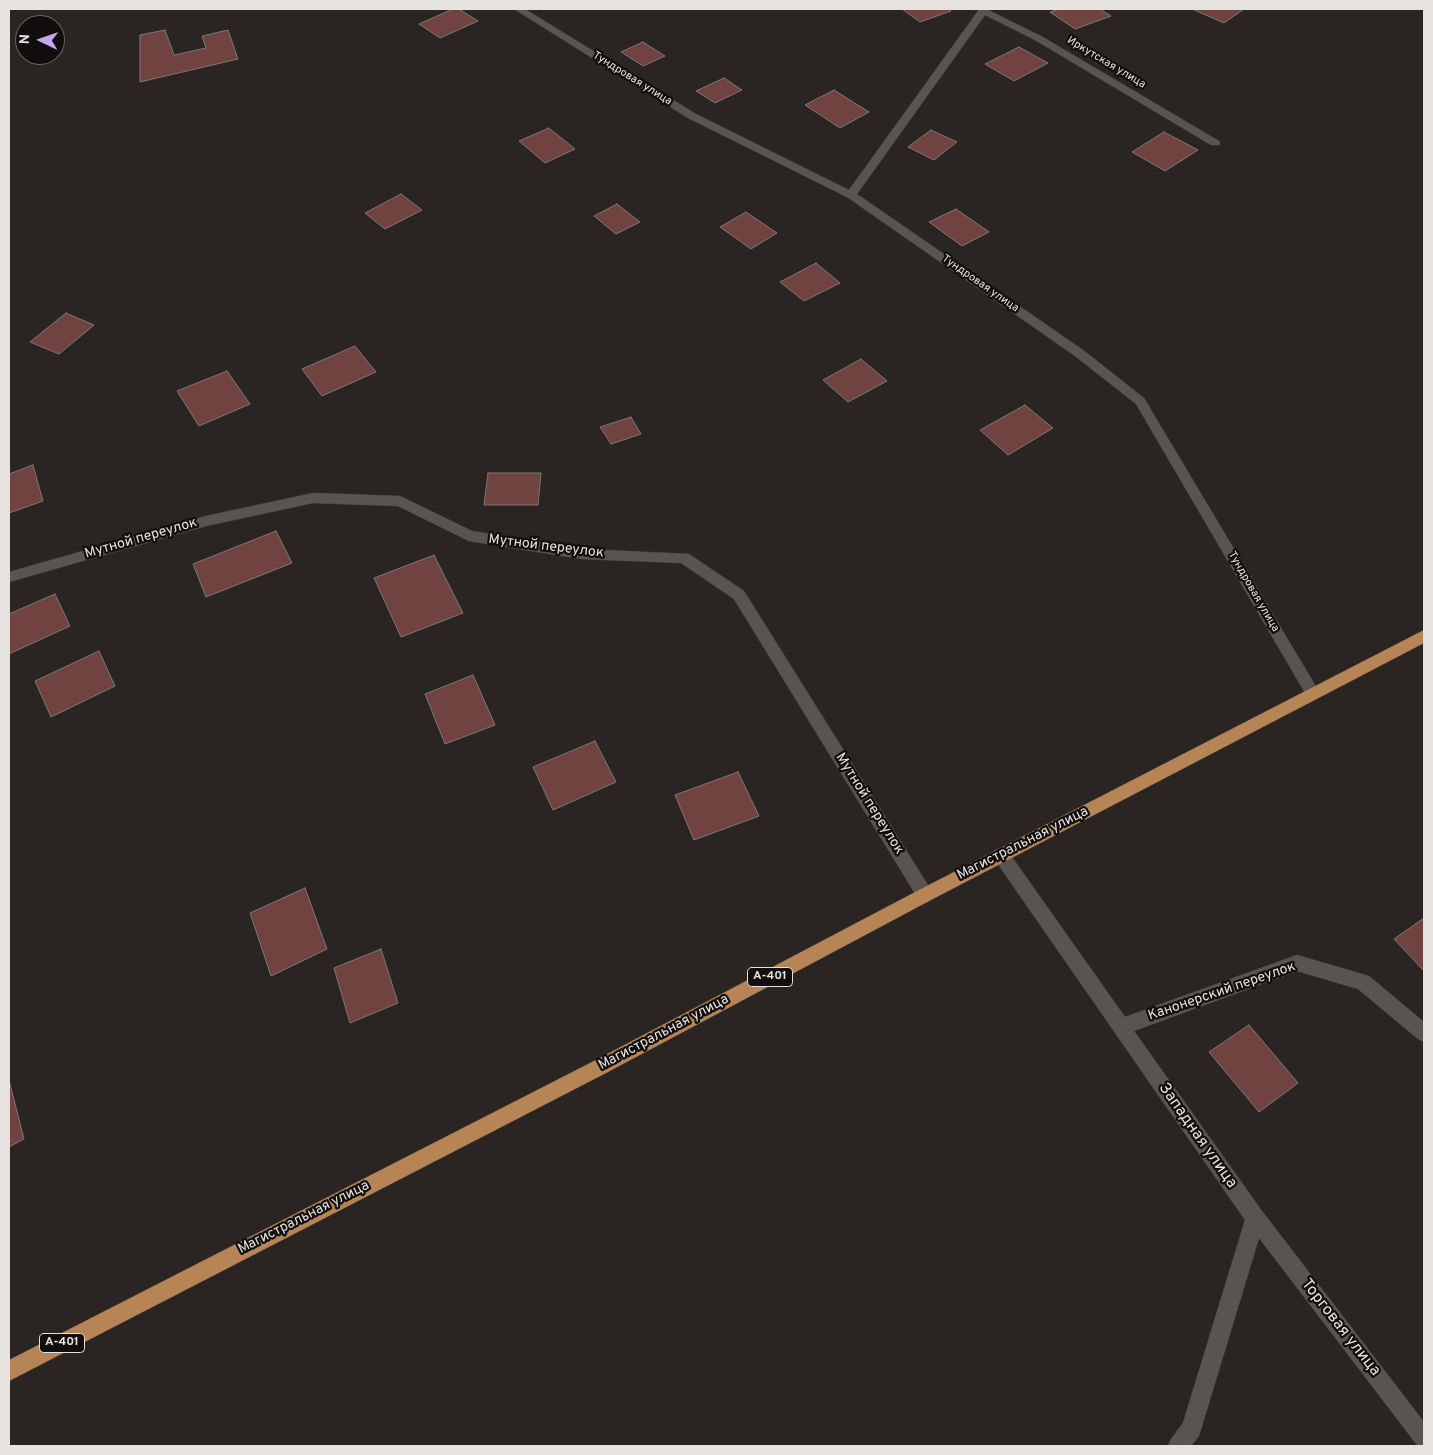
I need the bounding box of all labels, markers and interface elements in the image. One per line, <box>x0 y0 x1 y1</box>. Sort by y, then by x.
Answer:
north arrow <box>15 15 65 65</box>
text: N <box>17 34 34 45</box>
street label: Иркутская улица <box>1064 34 1148 92</box>
street label: Тундровая улица <box>590 49 674 109</box>
street label: Тундровая улица <box>939 253 1021 315</box>
street label: Мутной переулок <box>83 515 199 563</box>
street label: Мутной переулок <box>487 532 605 562</box>
street label: Тундровая улица <box>1225 549 1281 635</box>
street label: Мутной переулок <box>831 750 907 858</box>
street label: Магистральная улица <box>955 804 1091 884</box>
street label: Канонерский переулок <box>1146 959 1298 1025</box>
road number: А-401 <box>748 968 792 986</box>
street label: Магистральная улица <box>596 992 732 1074</box>
street label: Западная улица <box>1154 1080 1240 1192</box>
street label: Магистральная улица <box>236 1178 372 1258</box>
street label: Торговая улица <box>1296 1276 1384 1380</box>
road number: А-401 <box>40 1334 84 1352</box>

